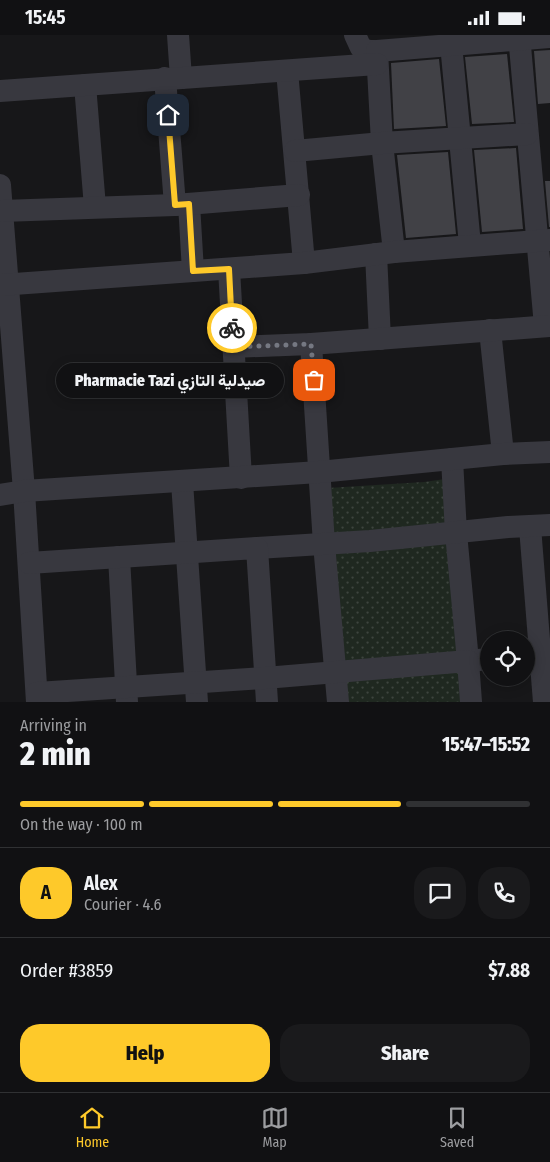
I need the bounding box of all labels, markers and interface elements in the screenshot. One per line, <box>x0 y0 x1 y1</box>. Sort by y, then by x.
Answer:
text: 15:45 <box>25 6 66 29</box>
pin <box>147 94 189 136</box>
icon: home <box>154 101 182 129</box>
courier <box>207 303 257 353</box>
icon: bike <box>218 314 246 342</box>
pin <box>293 359 335 401</box>
callout: Pharmacie Tazi صيدلية التازي <box>56 363 284 397</box>
icon: bag <box>300 366 328 394</box>
text: Pharmacie Tazi صيدلية التازي <box>75 371 265 390</box>
map controls <box>480 631 535 686</box>
button: locate <box>480 631 535 686</box>
text: Arriving in <box>20 716 87 735</box>
text: 15:47–15:52 <box>442 733 530 756</box>
text: 2 min <box>20 735 91 773</box>
text: On the way · 100 m <box>20 815 142 834</box>
button: chat <box>414 867 466 919</box>
button: phone <box>478 867 530 919</box>
text: Alex <box>84 872 118 895</box>
text: A <box>41 881 51 904</box>
text: Courier · 4.6 <box>84 895 162 914</box>
text: Order #3859 <box>20 959 113 982</box>
text: $7.88 <box>488 959 530 982</box>
button: Help <box>20 1024 270 1082</box>
button: Share <box>280 1024 530 1082</box>
tab: Home <box>76 1104 109 1151</box>
tab: Map <box>261 1104 289 1151</box>
tab: Saved <box>440 1104 474 1151</box>

